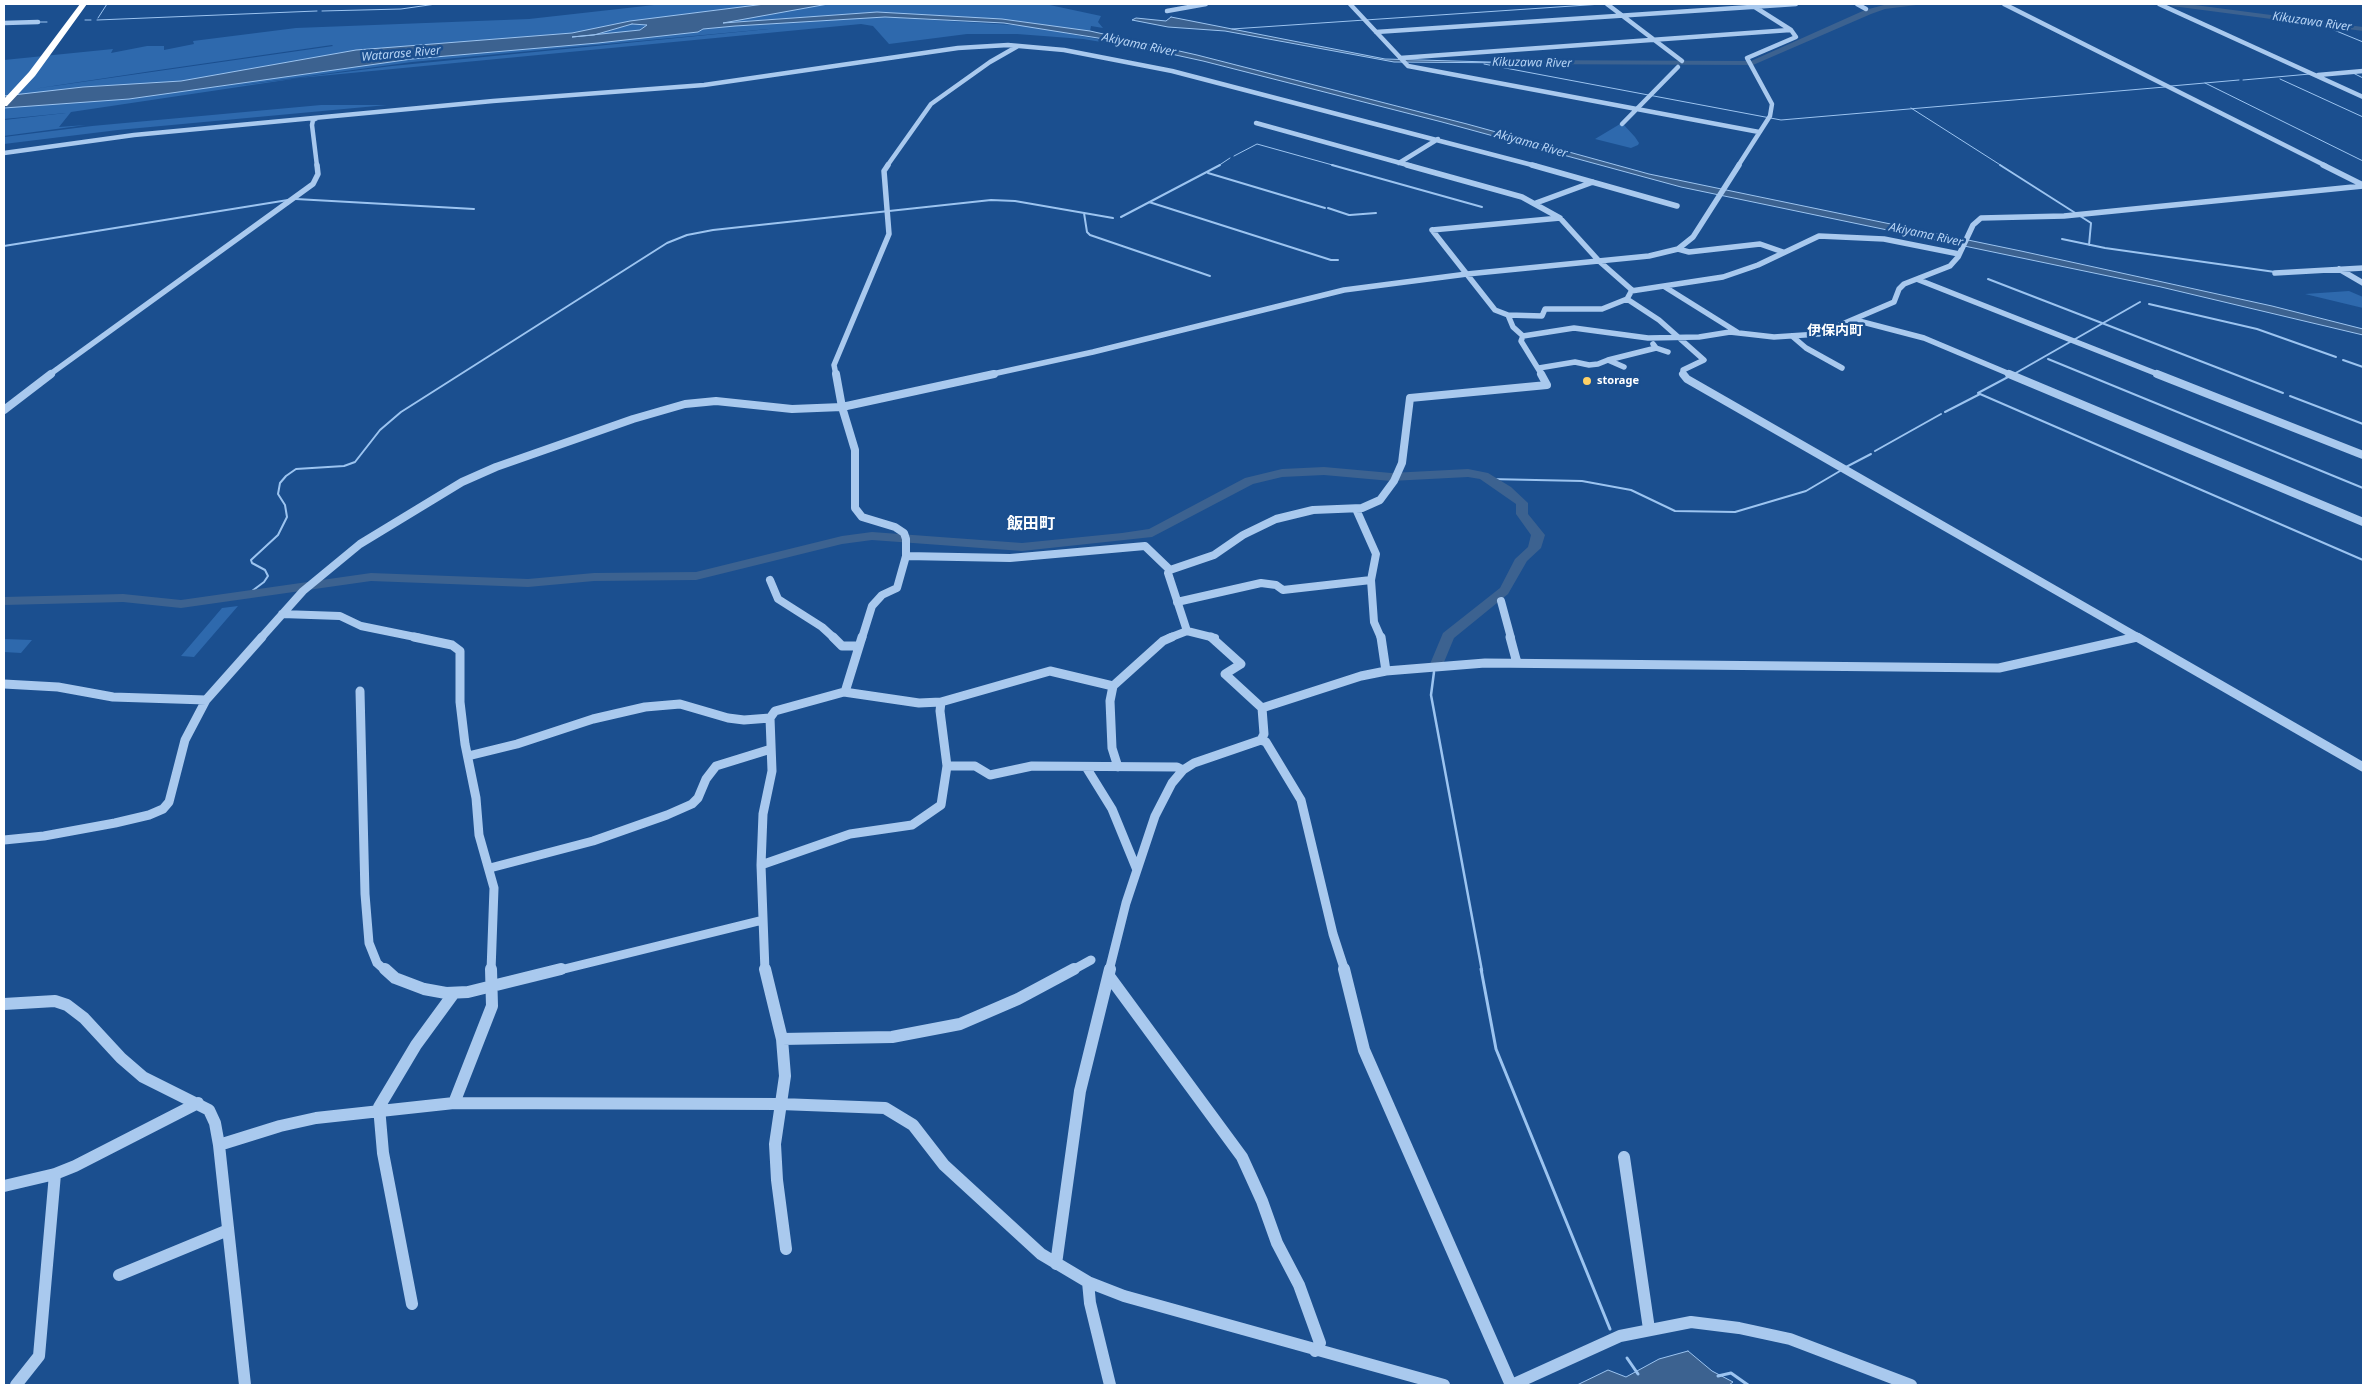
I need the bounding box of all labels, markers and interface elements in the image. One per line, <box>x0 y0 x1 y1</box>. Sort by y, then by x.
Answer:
water label: Kikuzawa River <box>2271 9 2353 35</box>
water label: Akiyama River <box>1101 30 1177 60</box>
water label: Watarase River <box>361 43 441 65</box>
water label: Kikuzawa River <box>1492 55 1572 71</box>
water label: Akiyama River <box>1493 127 1569 161</box>
water label: Akiyama River <box>1888 220 1964 250</box>
district label: 伊保内町 <box>1807 323 1863 339</box>
place label: storage <box>1597 374 1639 388</box>
marker: storage <box>1581 375 1593 387</box>
district label: 飯田町 <box>1007 514 1055 534</box>

